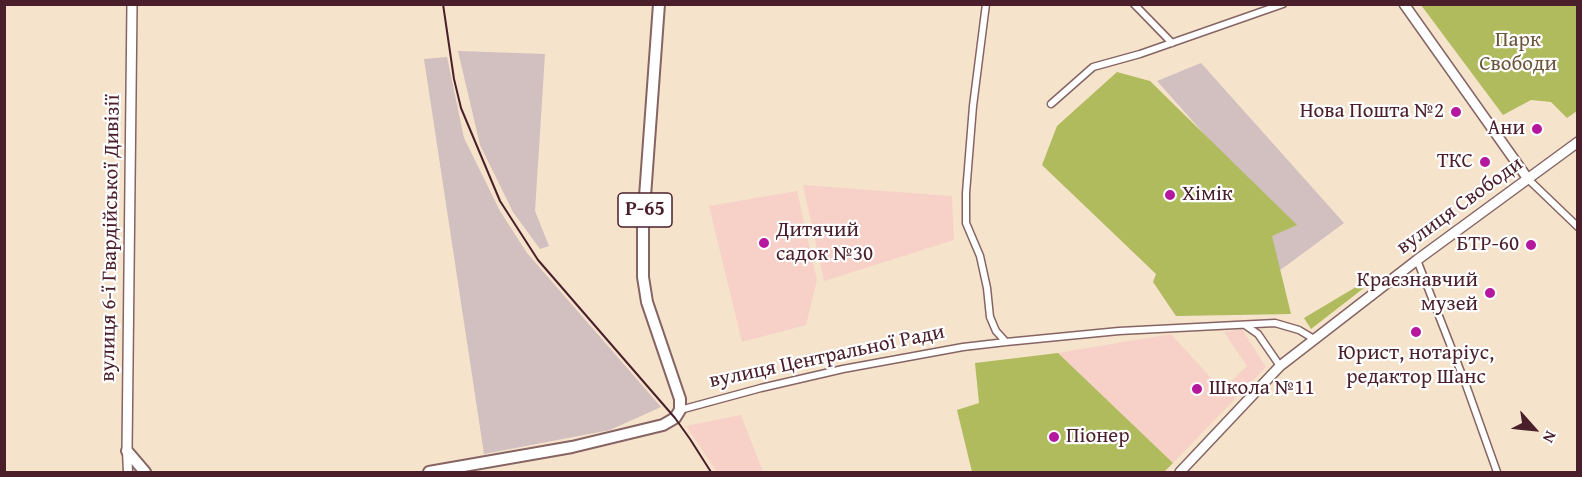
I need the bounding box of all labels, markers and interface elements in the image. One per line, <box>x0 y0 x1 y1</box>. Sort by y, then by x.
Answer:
park label: Парк Свободи <box>1479 28 1557 78</box>
street label: вулиця 6-ї Гвардійської Дивізії <box>96 94 126 382</box>
place label: Нова Пошта №2 <box>1300 99 1444 125</box>
marker: Нова Пошта №2 <box>1449 105 1463 119</box>
place label: Ани <box>1488 116 1525 142</box>
marker: Ани <box>1530 122 1544 136</box>
place label: ТКС <box>1437 149 1473 175</box>
street label: вулиця Свободи <box>1392 152 1528 260</box>
marker: ТКС <box>1478 155 1492 169</box>
place label: Хімік <box>1182 182 1233 208</box>
marker: Хімік <box>1163 188 1177 202</box>
road number: Р-65 <box>618 193 672 227</box>
place label: Дитячий садок №30 <box>776 218 873 268</box>
place label: БТР-60 <box>1457 232 1519 258</box>
marker: Дитячий садок №30 <box>757 236 771 250</box>
marker: БТР-60 <box>1524 238 1538 252</box>
place label: Краєзнавчий музей <box>1357 268 1478 318</box>
marker: Краєзнавчий музей <box>1483 286 1497 300</box>
street label: вулиця Центральної Ради <box>707 320 947 394</box>
marker: Юрист, нотаріус, редактор Шанс <box>1409 325 1423 339</box>
place label: Юрист, нотаріус, редактор Шанс <box>1338 341 1494 391</box>
place label: Школа №11 <box>1209 376 1315 402</box>
marker: Школа №11 <box>1190 382 1204 396</box>
north arrow <box>1504 399 1564 459</box>
place label: Піонер <box>1066 424 1130 450</box>
text: N <box>1537 427 1563 447</box>
marker: Піонер <box>1047 430 1061 444</box>

